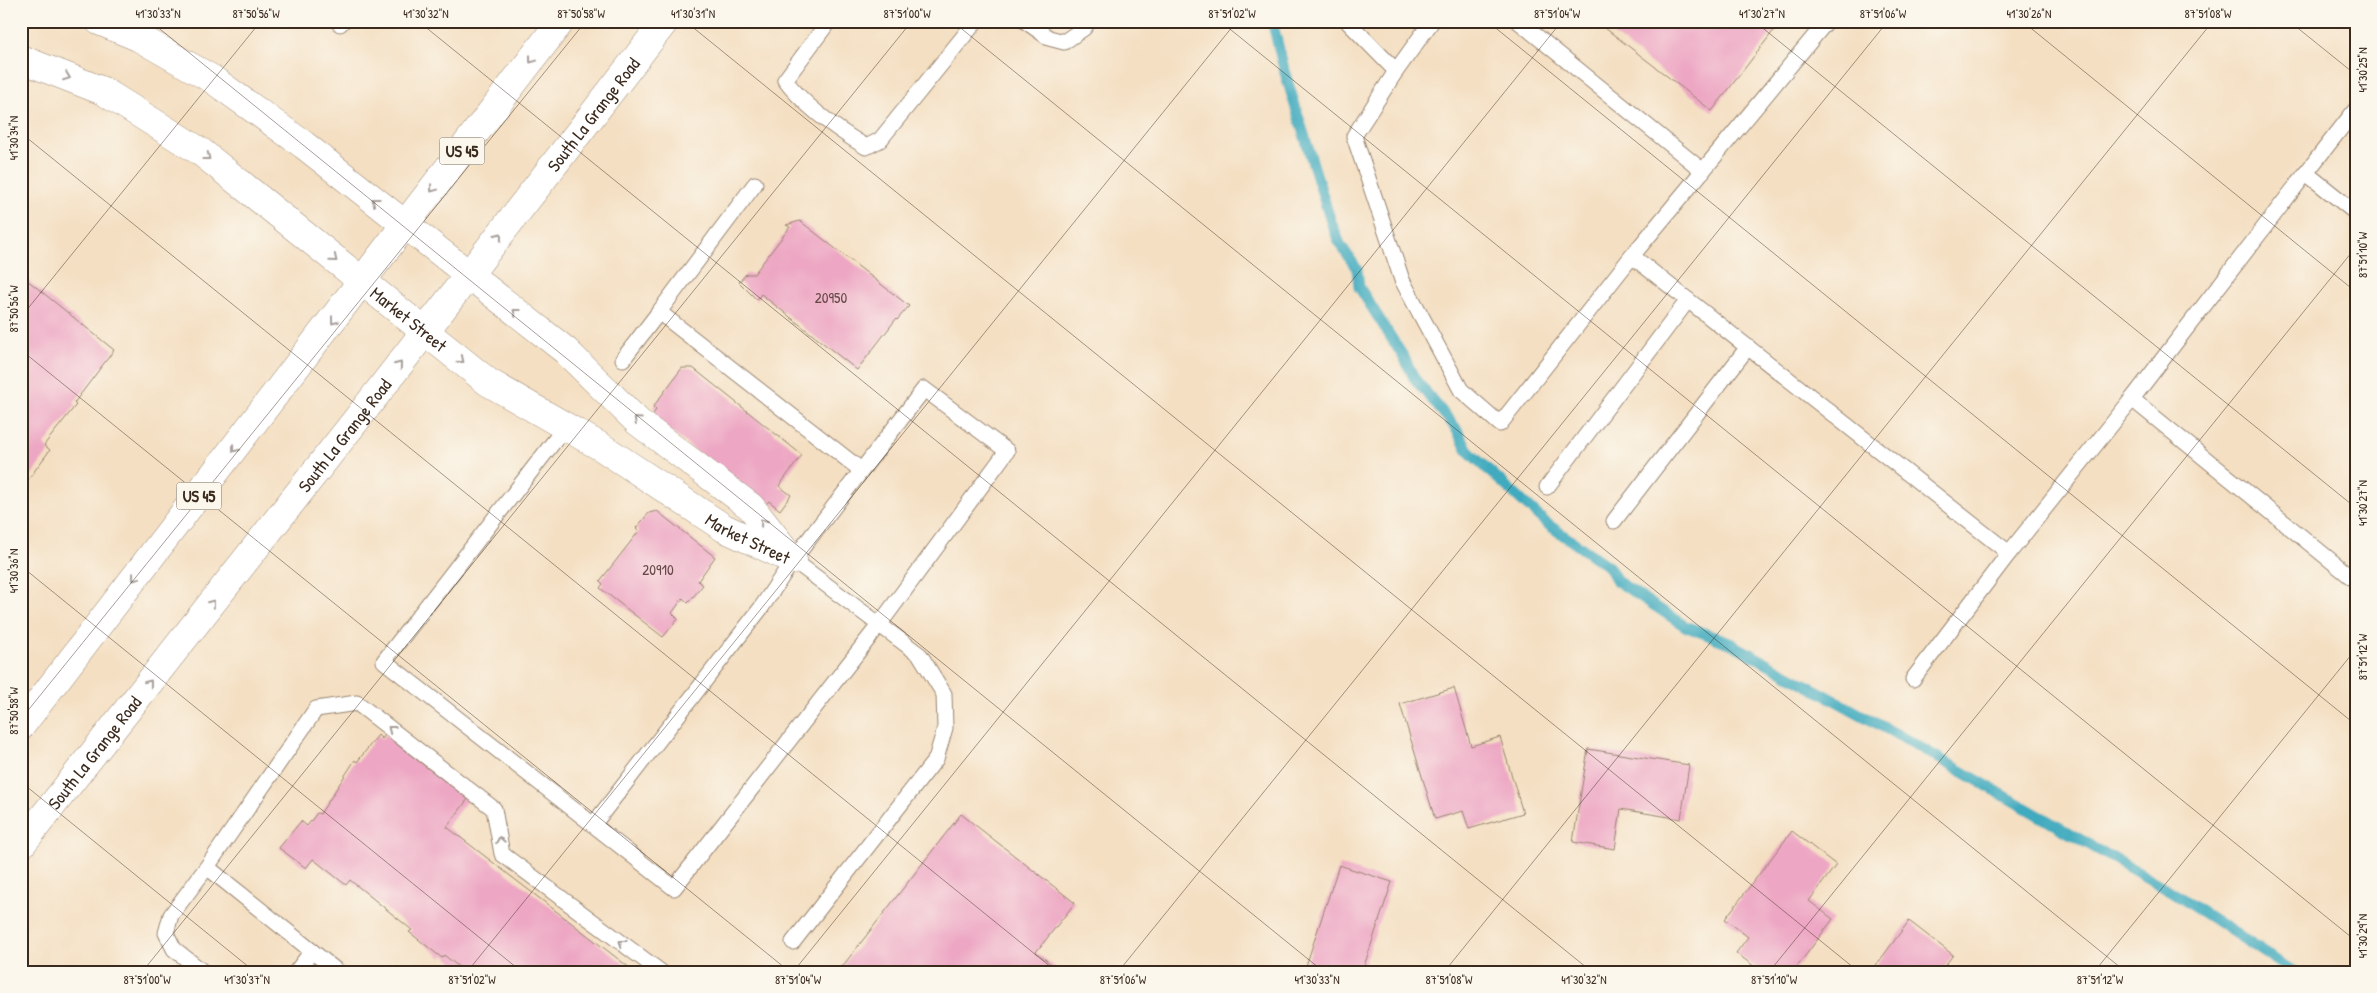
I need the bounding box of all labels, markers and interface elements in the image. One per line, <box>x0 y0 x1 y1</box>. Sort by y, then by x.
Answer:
text: 41°30'33"N <box>135 5 181 22</box>
text: 87°50'56"W <box>232 5 280 22</box>
text: 41°30'32"N <box>403 5 449 22</box>
text: 87°50'58"W <box>557 5 605 22</box>
text: 41°30'31"N <box>671 5 715 22</box>
text: 87°51'00"W <box>883 5 931 22</box>
text: 87°51'02"W <box>1208 5 1256 22</box>
text: 87°51'04"W <box>1534 5 1581 22</box>
text: 41°30'27"N <box>1739 5 1785 22</box>
text: 87°51'06"W <box>1860 5 1907 22</box>
text: 41°30'26"N <box>2007 5 2051 22</box>
text: 87°51'08"W <box>2185 5 2232 22</box>
text: 41°30'25"N <box>2354 47 2371 93</box>
street label: South La Grange Road <box>541 52 645 177</box>
one-way arrow <box>529 54 537 63</box>
one-way arrow <box>62 71 70 81</box>
text: 41°30'34"N <box>5 116 22 160</box>
road number: US 45 <box>440 138 484 164</box>
one-way arrow <box>201 151 211 160</box>
one-way arrow <box>431 183 439 192</box>
one-way arrow <box>371 197 380 206</box>
text: 87°51'10"W <box>2354 231 2371 278</box>
one-way arrow <box>493 232 502 242</box>
one-way arrow <box>328 253 337 261</box>
street label: Market Street <box>365 280 453 358</box>
text: 87°50'56"W <box>5 285 22 333</box>
house number: 20950 <box>815 287 847 308</box>
one-way arrow <box>513 309 522 317</box>
one-way arrow <box>331 315 339 324</box>
one-way arrow <box>455 355 464 363</box>
one-way arrow <box>393 362 402 371</box>
street label: South La Grange Road <box>292 373 397 497</box>
one-way arrow <box>633 417 642 426</box>
one-way arrow <box>232 443 240 452</box>
text: 41°30'27"N <box>2354 480 2371 526</box>
road number: US 45 <box>176 482 222 510</box>
street label: Market Street <box>701 507 795 570</box>
one-way arrow <box>760 519 768 528</box>
text: 41°30'36"N <box>5 549 22 593</box>
house number: 20910 <box>642 559 674 580</box>
one-way arrow <box>133 572 141 581</box>
one-way arrow <box>207 600 216 609</box>
text: 87°51'12"W <box>2354 633 2371 680</box>
one-way arrow <box>143 680 152 689</box>
text: 87°50'58"W <box>5 687 22 735</box>
street label: South La Grange Road <box>41 690 147 814</box>
one-way arrow <box>387 726 397 735</box>
one-way arrow <box>495 836 505 844</box>
text: 41°30'29"N <box>2354 914 2371 958</box>
one-way arrow <box>619 940 628 948</box>
text: 87°51'00"W <box>123 971 171 988</box>
text: 41°30'37"N <box>224 971 270 988</box>
text: 87°51'02"W <box>448 971 496 988</box>
text: 87°51'04"W <box>775 971 822 988</box>
text: 87°51'06"W <box>1100 971 1147 988</box>
text: 41°30'33"N <box>1294 971 1340 988</box>
text: 87°51'08"W <box>1426 971 1473 988</box>
text: 41°30'32"N <box>1561 971 1607 988</box>
text: 87°51'10"W <box>1751 971 1798 988</box>
text: 87°51'12"W <box>2077 971 2124 988</box>

